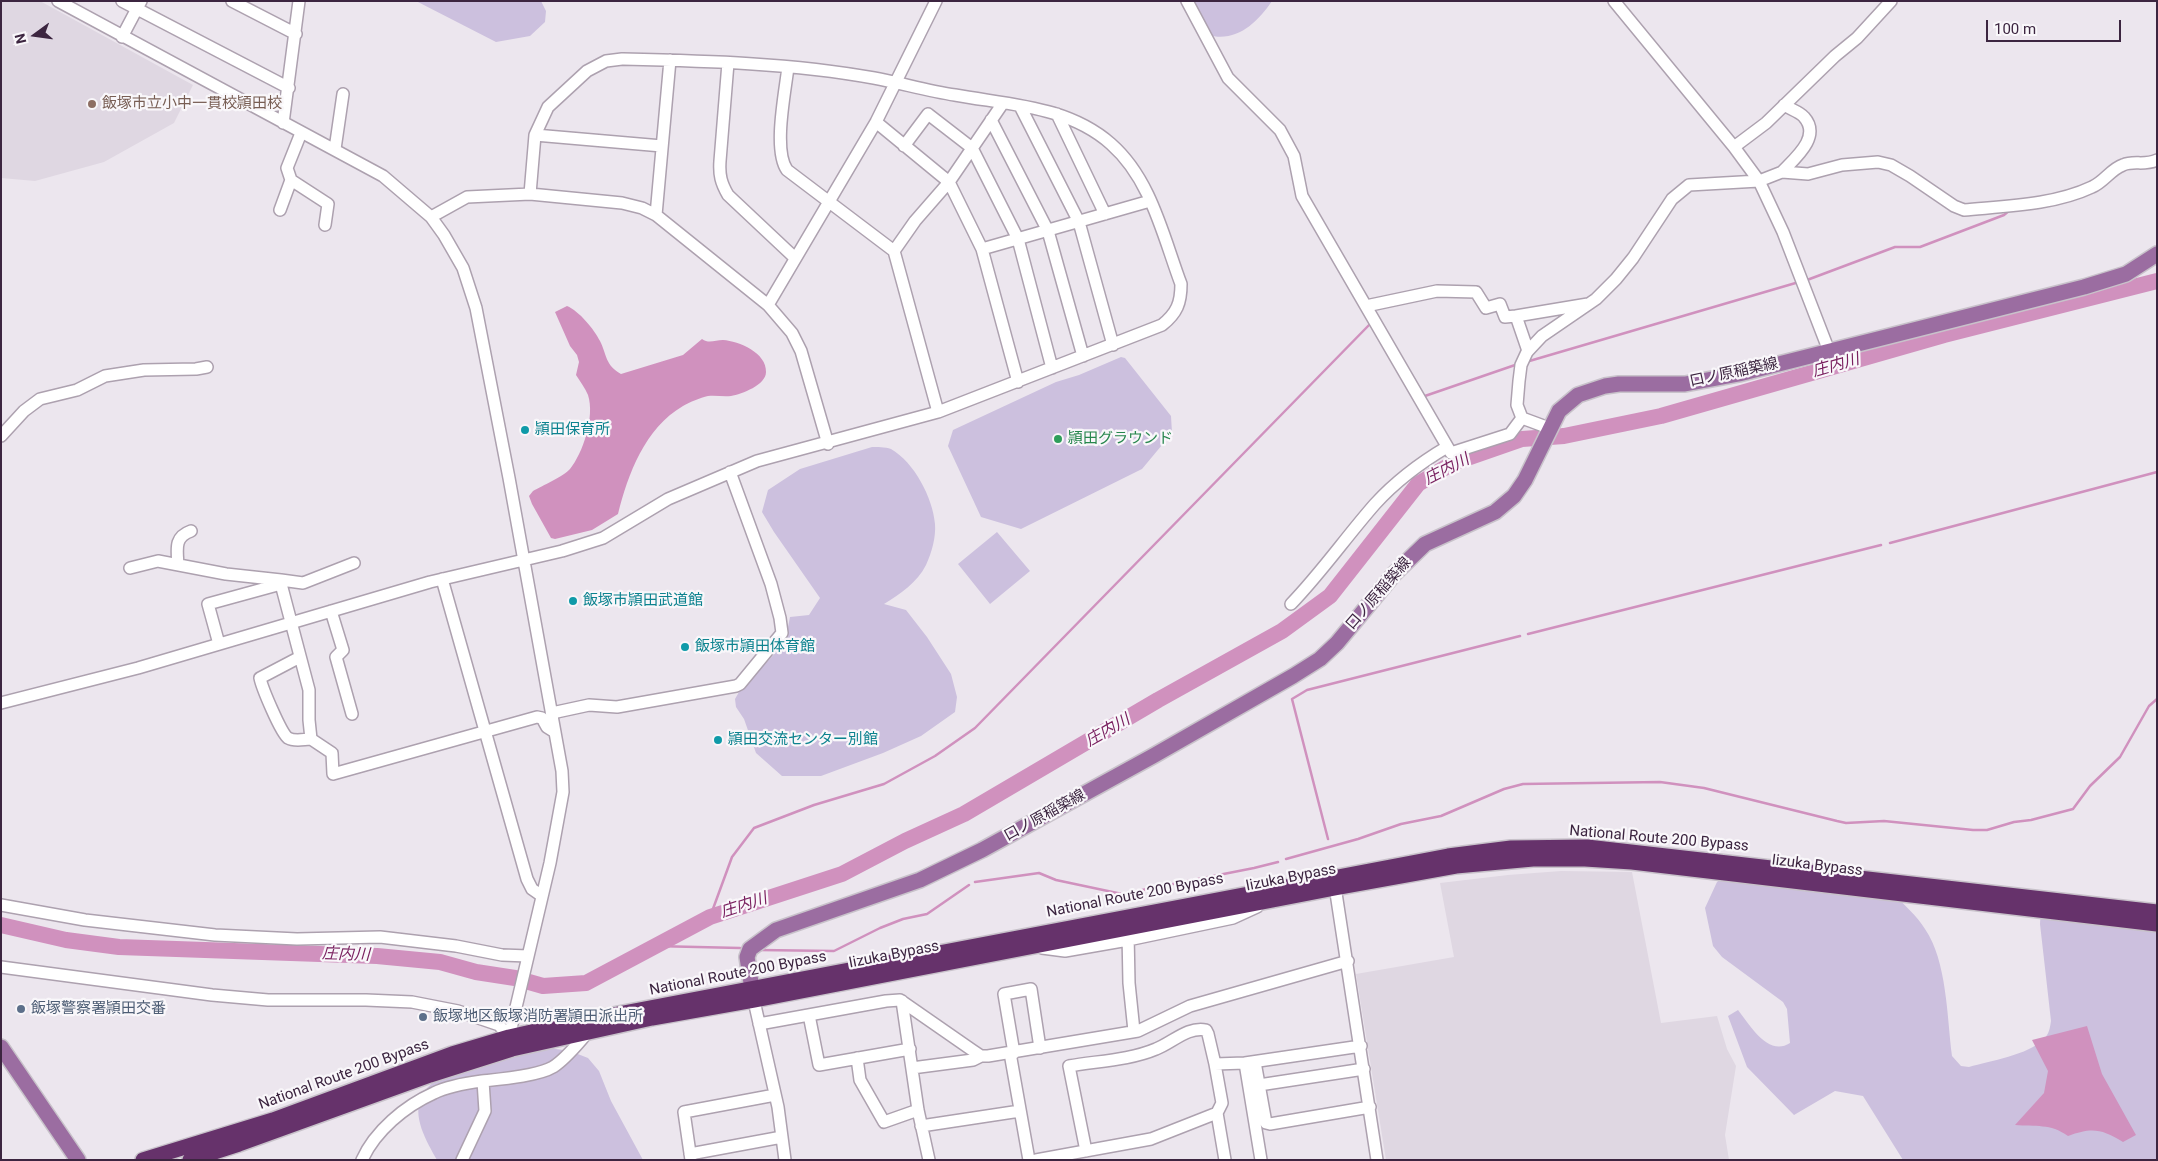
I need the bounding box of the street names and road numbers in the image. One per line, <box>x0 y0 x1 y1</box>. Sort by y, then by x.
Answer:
street label: 口ノ原稲築線 <box>1688 355 1780 391</box>
street label: 口ノ原稲築線 <box>1343 554 1415 634</box>
street label: 口ノ原稲築線 <box>1001 786 1089 846</box>
street label: National Route 200 Bypass <box>1569 822 1749 856</box>
street label: Iizuka Bypass <box>1771 851 1863 881</box>
street label: Iizuka Bypass <box>1244 860 1338 896</box>
street label: National Route 200 Bypass <box>1045 870 1225 922</box>
street label: Iizuka Bypass <box>847 937 941 973</box>
street label: National Route 200 Bypass <box>648 948 828 1000</box>
street label: National Route 200 Bypass <box>256 1036 432 1114</box>

